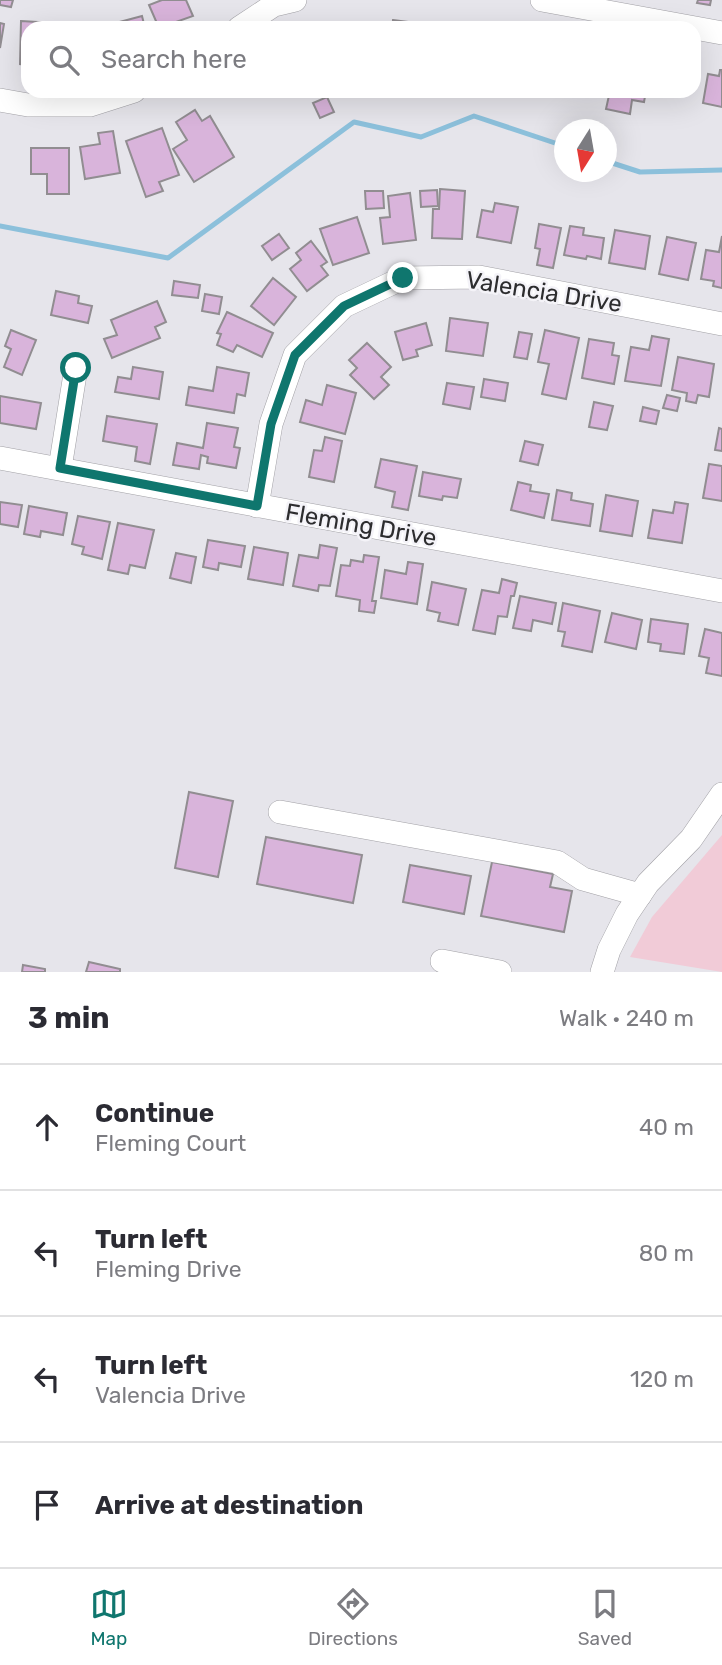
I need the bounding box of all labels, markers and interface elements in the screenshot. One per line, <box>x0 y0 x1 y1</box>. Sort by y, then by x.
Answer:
search box <box>21 21 701 98</box>
icon: search <box>45 41 83 79</box>
text: Search here <box>101 44 247 75</box>
north arrow <box>554 119 617 182</box>
route end <box>387 262 418 293</box>
street label: Valencia Drive <box>464 266 624 318</box>
route start <box>60 352 91 383</box>
street label: Fleming Drive <box>283 498 439 552</box>
text: 3 min <box>28 1000 110 1036</box>
text: Walk · 240 m <box>559 1004 694 1032</box>
text: Continue <box>95 1098 214 1129</box>
icon: ahead <box>28 1108 66 1146</box>
text: 40 m <box>639 1113 694 1141</box>
text: Fleming Court <box>95 1129 246 1157</box>
text: Turn left <box>95 1224 207 1255</box>
icon: left <box>28 1234 66 1272</box>
text: 80 m <box>639 1239 694 1267</box>
text: Fleming Drive <box>95 1255 242 1283</box>
text: Turn left <box>95 1350 207 1381</box>
icon: left <box>28 1360 66 1398</box>
text: 120 m <box>630 1365 694 1393</box>
text: Valencia Drive <box>95 1381 246 1409</box>
icon: arrive <box>28 1486 66 1524</box>
text: Arrive at destination <box>95 1490 363 1521</box>
tab: Map <box>90 1585 128 1650</box>
tab: Directions <box>308 1585 398 1650</box>
tab: Saved <box>578 1585 632 1650</box>

